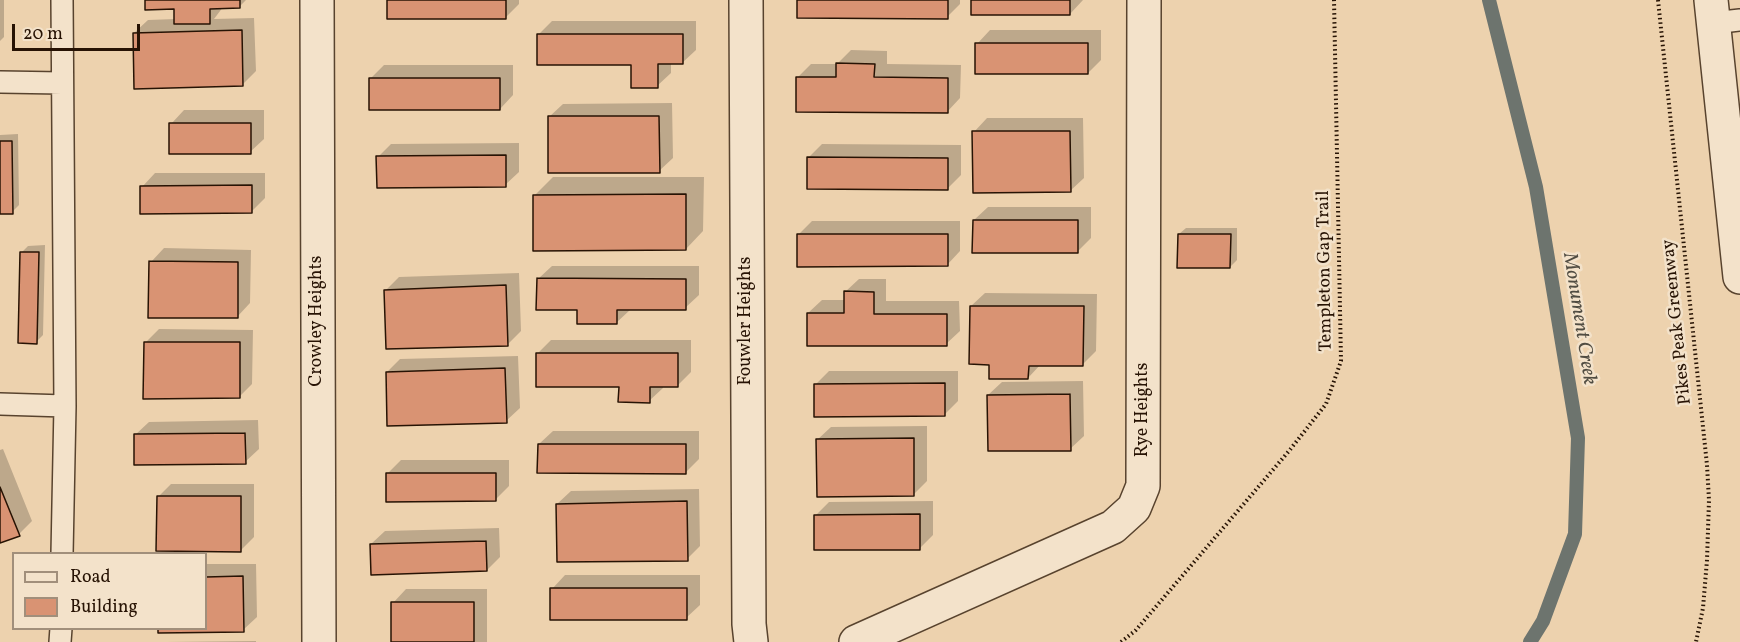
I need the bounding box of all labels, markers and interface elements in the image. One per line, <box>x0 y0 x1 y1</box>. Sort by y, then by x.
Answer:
scale bar <box>15 12 142 50</box>
text: 20 m <box>23 22 63 47</box>
street label: Templeton Gap Trail <box>1314 190 1338 352</box>
street label: Pikes Peak Greenway <box>1659 238 1697 406</box>
water label: Monument Creek <box>1556 251 1600 387</box>
street label: Crowley Heights <box>307 255 329 387</box>
street label: Fouwler Heights <box>736 257 758 385</box>
street label: Rye Heights <box>1133 363 1155 457</box>
legend <box>12 552 207 630</box>
text: Road <box>70 565 111 590</box>
text: Building <box>70 595 138 620</box>

